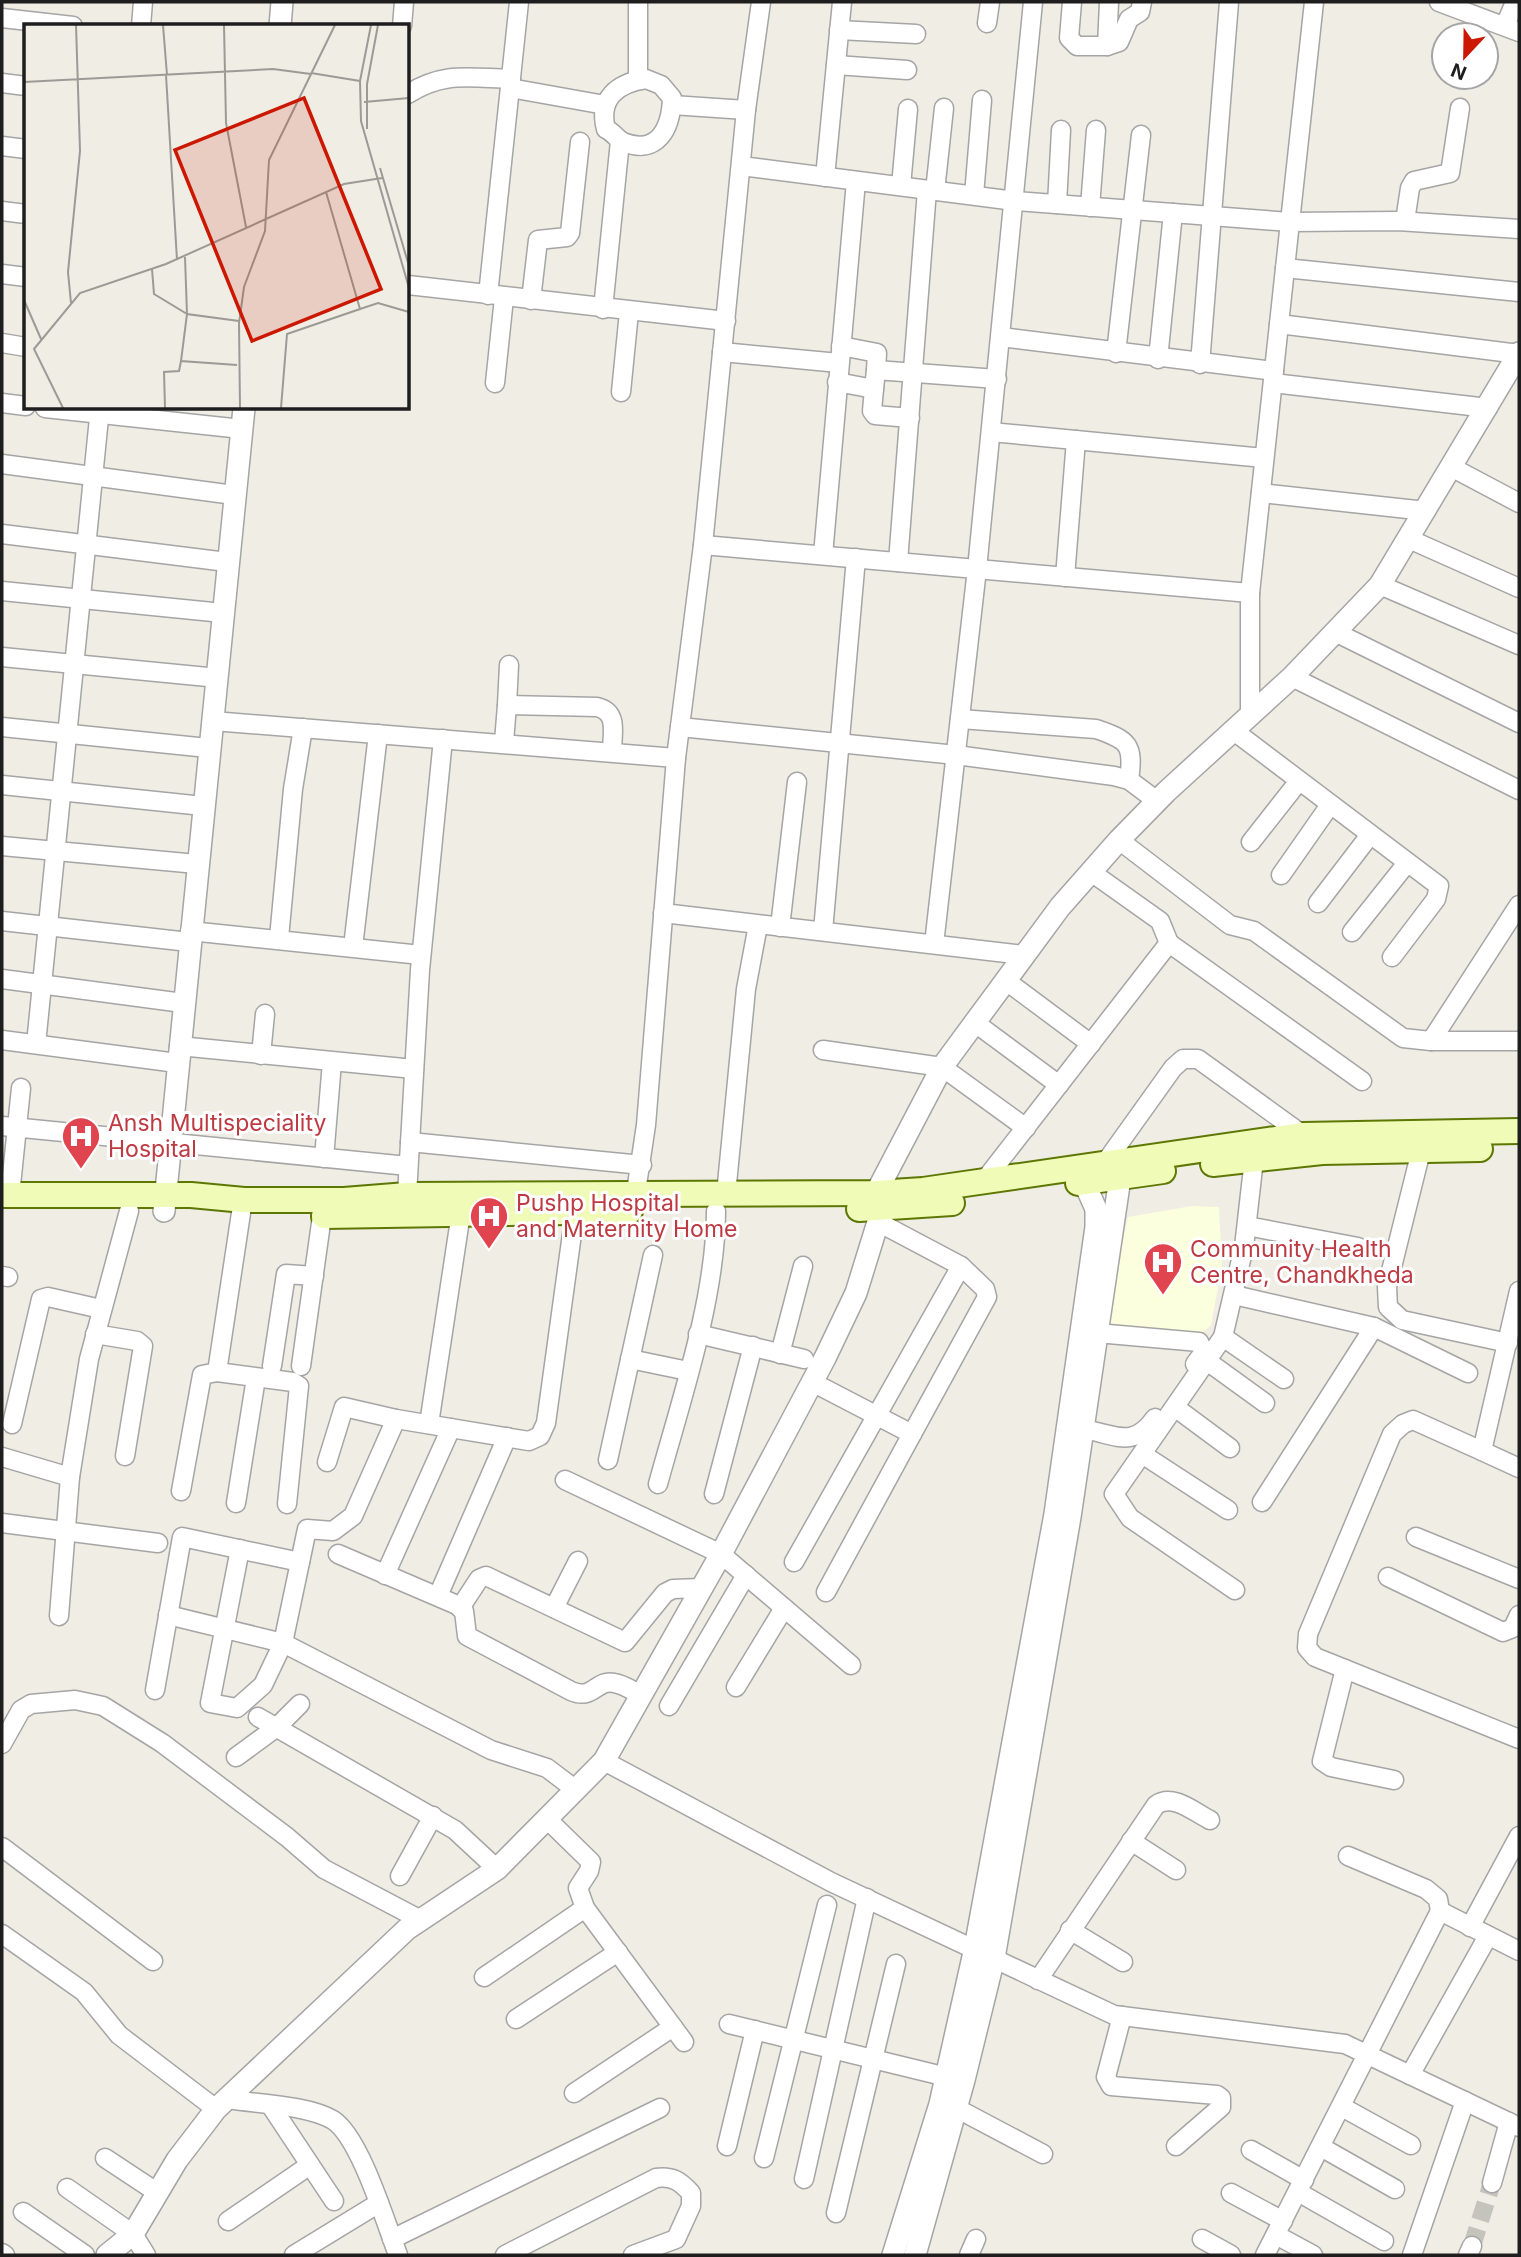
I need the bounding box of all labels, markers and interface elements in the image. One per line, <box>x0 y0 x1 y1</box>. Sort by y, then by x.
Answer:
north arrow <box>1430 21 1500 91</box>
inset map <box>24 24 410 410</box>
text: N <box>1448 58 1470 85</box>
place label: Ansh Multispeciality Hospital <box>108 1109 326 1163</box>
hospital icon: Ansh Multispeciality Hospital <box>60 1115 102 1170</box>
place label: Pushp Hospital and Maternity Home <box>516 1189 737 1243</box>
hospital icon: Pushp Hospital and Maternity Home <box>468 1195 510 1250</box>
place label: Community Health Centre, Chandkheda <box>1190 1235 1414 1289</box>
hospital icon: Community Health Centre, Chandkheda <box>1142 1241 1184 1296</box>

